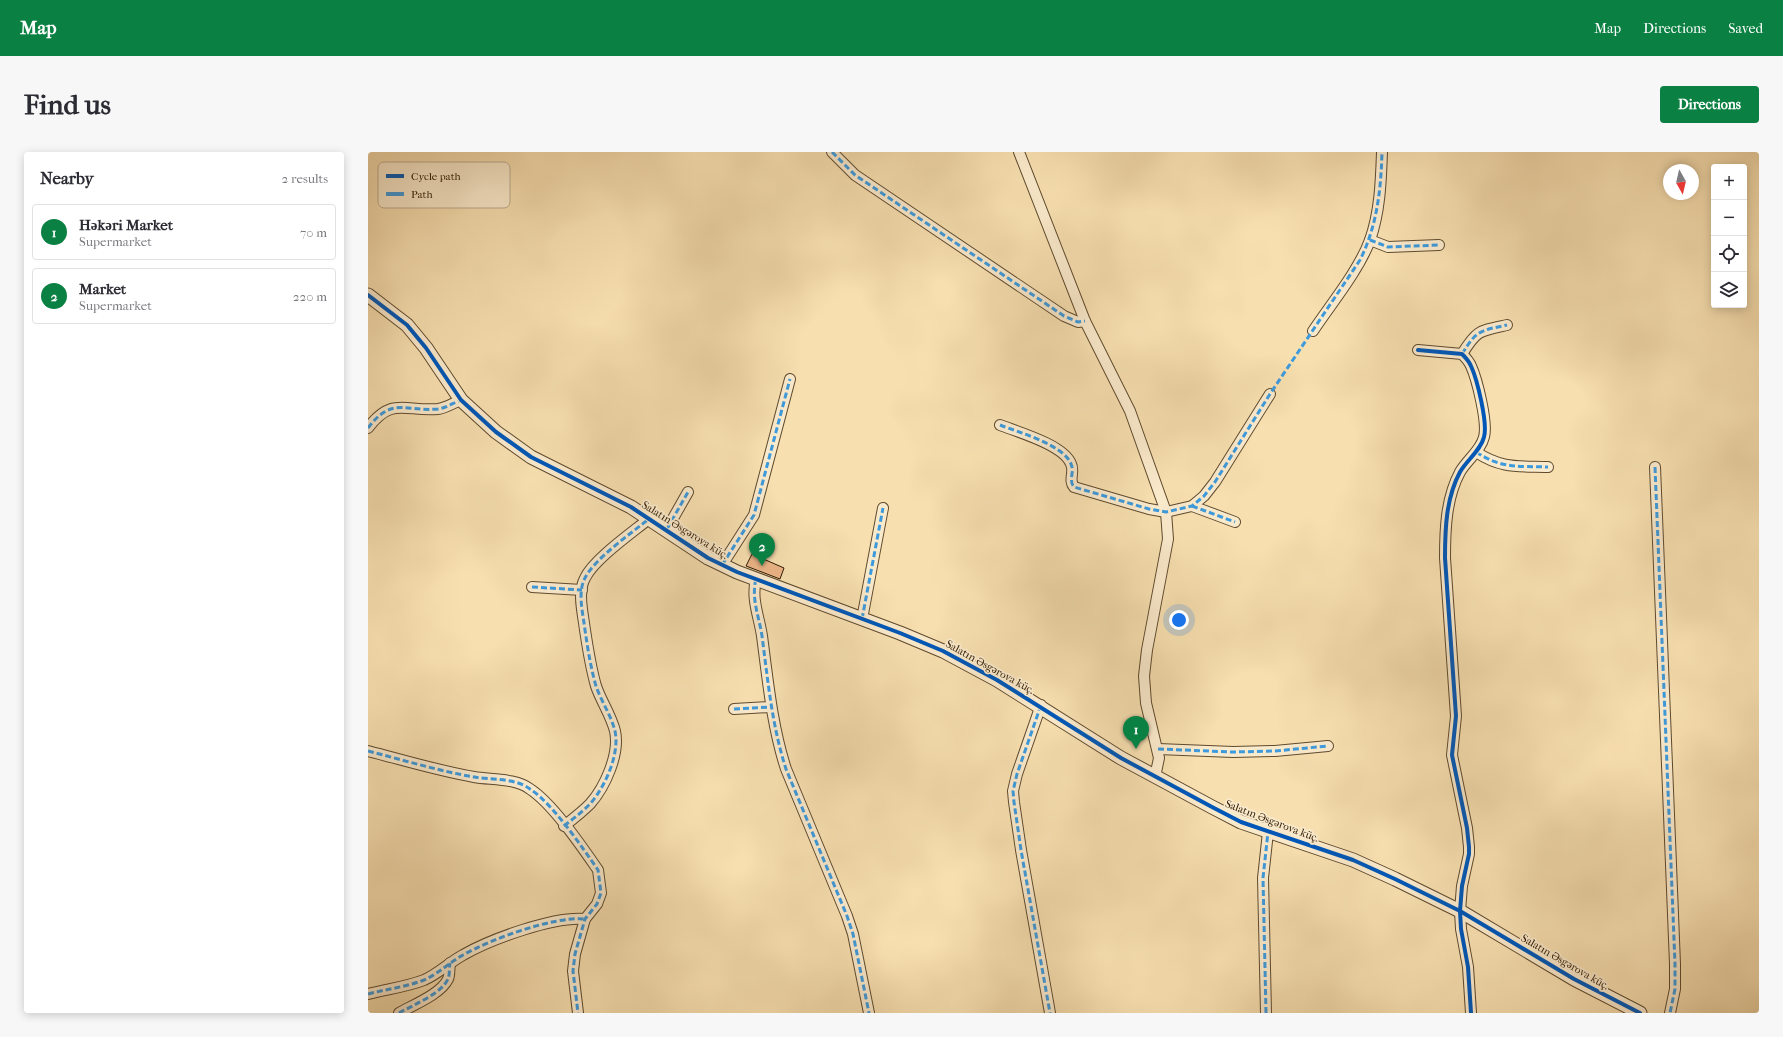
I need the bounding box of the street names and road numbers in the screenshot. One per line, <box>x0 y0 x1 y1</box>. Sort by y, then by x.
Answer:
street label: Salatın Əsgərova küç. <box>639 498 731 562</box>
street label: Salatın Əsgərova küç. <box>943 637 1037 697</box>
street label: Salatın Əsgərova küç. <box>1223 797 1321 845</box>
street label: Salatın Əsgərova küç. <box>1519 932 1611 992</box>

